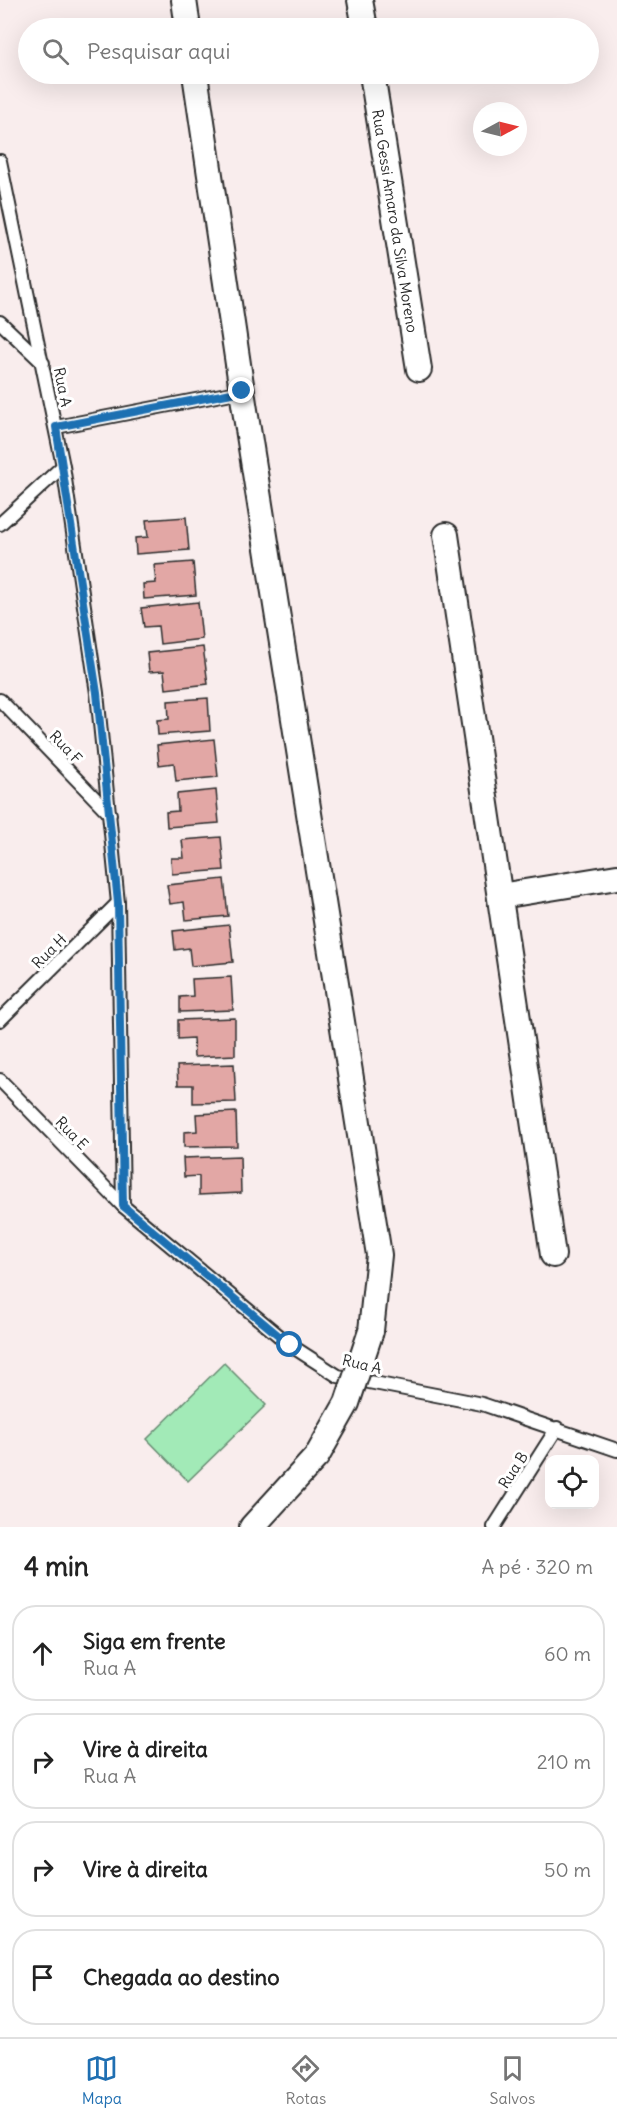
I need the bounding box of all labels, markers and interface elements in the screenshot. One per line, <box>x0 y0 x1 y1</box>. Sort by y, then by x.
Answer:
search box <box>18 18 599 84</box>
icon: search <box>39 35 72 68</box>
text: Pesquisar aqui <box>87 37 230 65</box>
north arrow <box>473 102 527 156</box>
street label: Rua Gessi Amaro da Silva Moreno <box>368 108 422 334</box>
street label: Rua A <box>50 366 76 409</box>
route end <box>228 377 254 403</box>
street label: Rua F <box>46 726 87 768</box>
street label: Rua H <box>28 930 70 972</box>
street label: Rua E <box>52 1112 93 1154</box>
route start <box>276 1331 302 1357</box>
street label: Rua A <box>340 1350 384 1378</box>
street label: Rua B <box>494 1448 532 1492</box>
map controls <box>545 1455 599 1509</box>
button: locate <box>545 1455 599 1509</box>
text: 4 min <box>24 1550 89 1583</box>
text: A pé · 320 m <box>481 1554 593 1579</box>
text: Siga em frente <box>83 1627 226 1655</box>
icon: ahead <box>26 1637 59 1670</box>
text: 60 m <box>544 1641 591 1666</box>
text: Rua A <box>83 1655 136 1680</box>
text: Vire à direita <box>83 1735 208 1763</box>
icon: right <box>26 1745 59 1778</box>
text: 210 m <box>537 1749 591 1774</box>
text: Rua A <box>83 1763 136 1788</box>
icon: right <box>26 1853 59 1886</box>
text: Vire à direita <box>83 1855 208 1883</box>
text: 50 m <box>544 1857 591 1882</box>
icon: arrive <box>26 1961 59 1994</box>
text: Chegada ao destino <box>83 1963 280 1991</box>
tab: Mapa <box>82 2052 122 2108</box>
tab: Rotas <box>285 2052 326 2108</box>
tab: Salvos <box>490 2052 535 2108</box>

